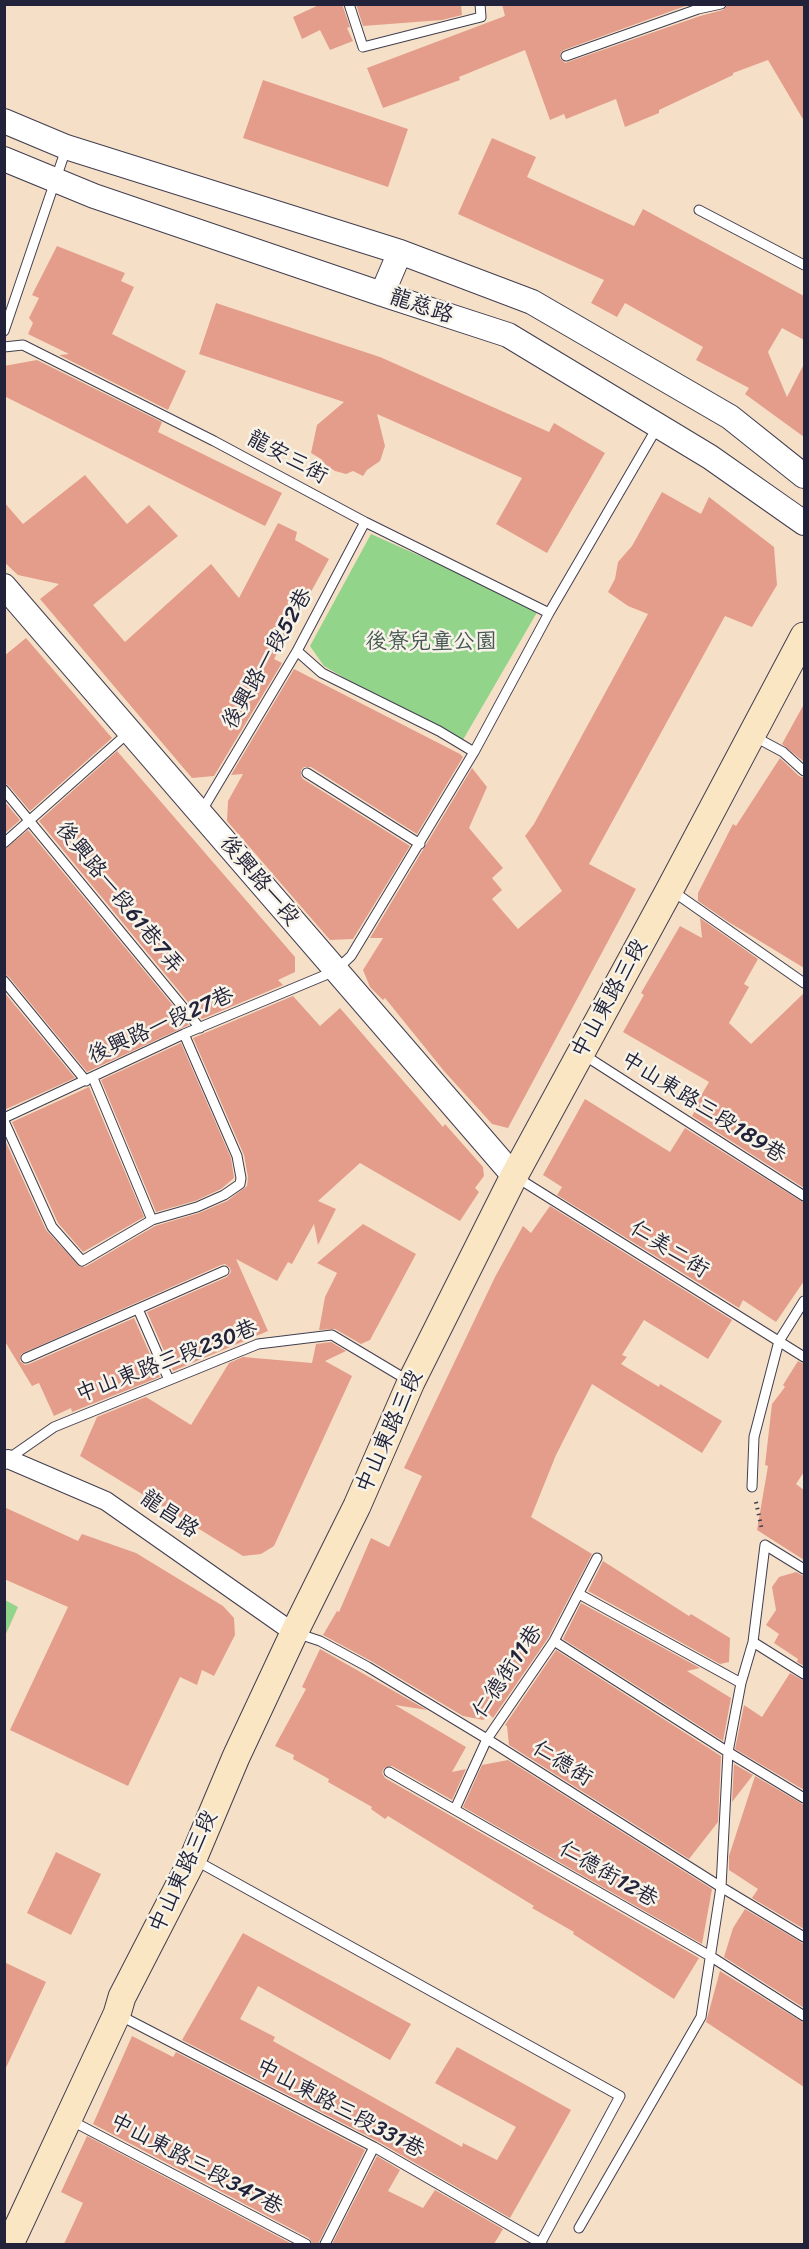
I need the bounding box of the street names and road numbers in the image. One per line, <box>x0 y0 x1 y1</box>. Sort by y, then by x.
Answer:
street label: 龍慈路 <box>386 284 456 330</box>
street label: 龍安三街 <box>242 426 332 490</box>
street label: 後興路一段52巷 <box>217 584 319 734</box>
street label: 後興路一段61巷7弄 <box>49 816 189 980</box>
street label: 後興路一段 <box>214 830 304 932</box>
street label: 中山東路三段 <box>566 935 654 1063</box>
street label: 後興路一段27巷 <box>84 982 238 1070</box>
street label: 中山東路三段189巷 <box>615 1046 791 1170</box>
street label: 仁美二街 <box>625 1215 713 1285</box>
street label: 中山東路三段230巷 <box>72 1315 262 1409</box>
street label: 中山東路三段 <box>351 1366 429 1498</box>
street label: 龍昌路 <box>134 1485 204 1545</box>
street label: 仁德街11巷 <box>467 1620 549 1724</box>
street label: 仁德街 <box>527 1735 597 1793</box>
street label: 中山東路三段 <box>144 1807 224 1937</box>
street label: 仁德街12巷 <box>554 1836 662 1914</box>
street label: 中山東路三段331巷 <box>251 2053 429 2165</box>
street label: 中山東路三段347巷 <box>105 2108 287 2222</box>

